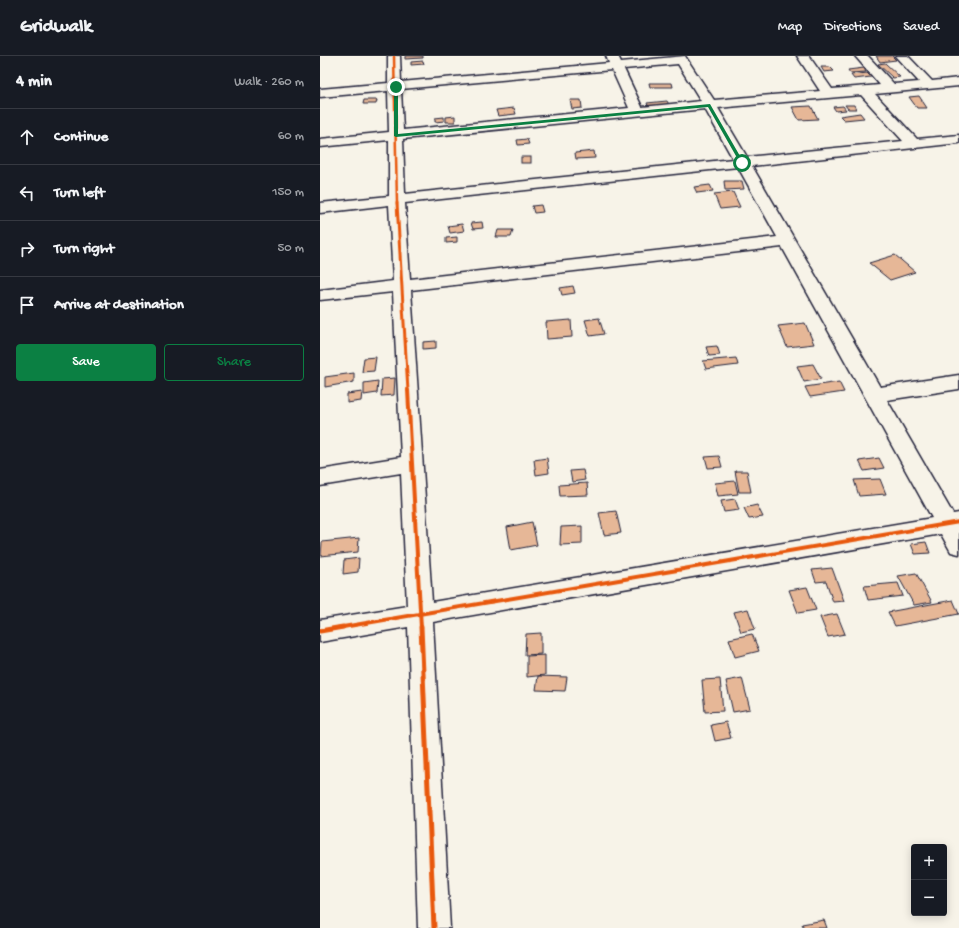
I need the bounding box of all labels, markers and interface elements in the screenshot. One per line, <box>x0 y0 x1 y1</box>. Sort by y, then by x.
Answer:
text: Gridwalk <box>20 16 92 39</box>
text: Map <box>778 19 802 36</box>
text: Directions <box>824 19 881 36</box>
text: Saved <box>903 19 939 36</box>
text: 4 min <box>16 72 52 92</box>
text: Walk · 260 m <box>234 75 304 90</box>
route end <box>387 78 405 96</box>
icon: ahead <box>16 126 38 148</box>
text: Continue <box>54 128 108 146</box>
text: 60 m <box>278 129 304 144</box>
route start <box>733 154 751 172</box>
icon: left <box>16 182 38 204</box>
text: Turn left <box>54 184 105 202</box>
text: 150 m <box>272 185 304 200</box>
icon: right <box>16 238 38 260</box>
text: Turn right <box>54 240 114 258</box>
text: 50 m <box>277 241 304 256</box>
icon: arrive <box>16 294 38 316</box>
text: Arrive at destination <box>54 296 184 314</box>
button: Save <box>16 344 156 381</box>
button: Share <box>164 344 304 381</box>
map controls <box>911 844 947 916</box>
button: + <box>911 844 947 880</box>
button: − <box>911 880 947 916</box>

